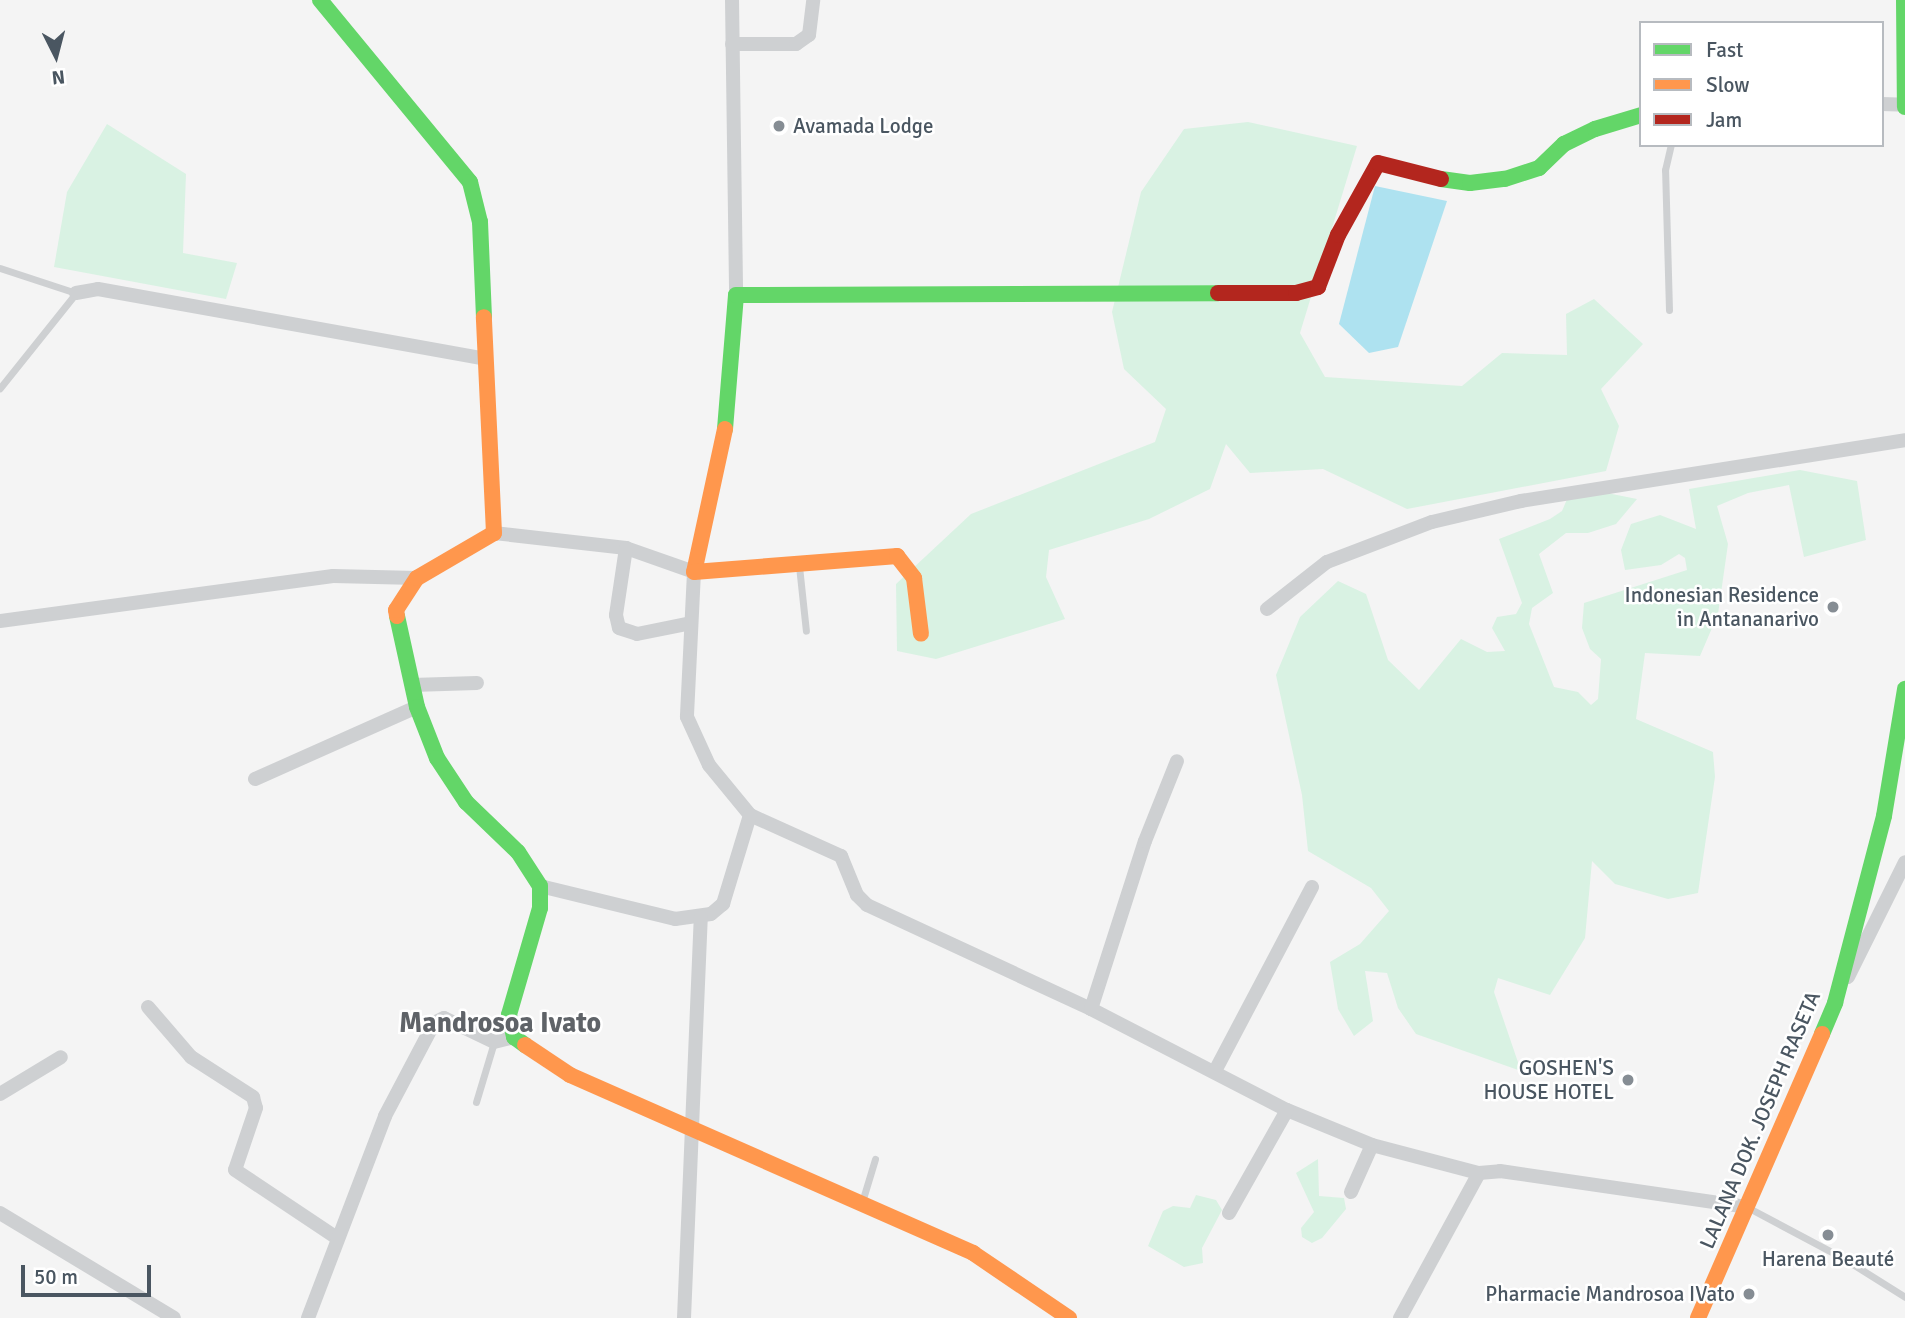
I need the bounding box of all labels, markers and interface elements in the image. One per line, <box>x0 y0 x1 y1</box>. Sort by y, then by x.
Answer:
north arrow <box>21 21 91 91</box>
legend <box>1639 21 1884 147</box>
text: Fast <box>1706 37 1743 63</box>
text: N <box>50 64 66 90</box>
text: Slow <box>1706 72 1750 98</box>
text: Jam <box>1706 107 1742 133</box>
place label: Avamada Lodge <box>793 113 933 139</box>
marker: Avamada Lodge <box>771 118 787 134</box>
place label: Indonesian Residence in Antananarivo <box>1625 582 1819 632</box>
marker: Indonesian Residence in Antananarivo <box>1825 599 1841 615</box>
street label: LALANA DOK. JOSEPH RASETA <box>1694 988 1826 1252</box>
district label: Mandrosoa Ivato <box>399 1006 601 1040</box>
place label: GOSHEN'S HOUSE HOTEL <box>1483 1055 1614 1105</box>
marker: GOSHEN'S HOUSE HOTEL <box>1620 1072 1636 1088</box>
marker: Harena Beauté <box>1820 1227 1836 1243</box>
place label: Harena Beauté <box>1762 1246 1894 1272</box>
scale bar <box>24 1252 154 1296</box>
text: 50 m <box>34 1264 78 1290</box>
place label: Pharmacie Mandrosoa IVato <box>1485 1281 1735 1307</box>
marker: Pharmacie Mandrosoa IVato <box>1741 1286 1757 1302</box>

